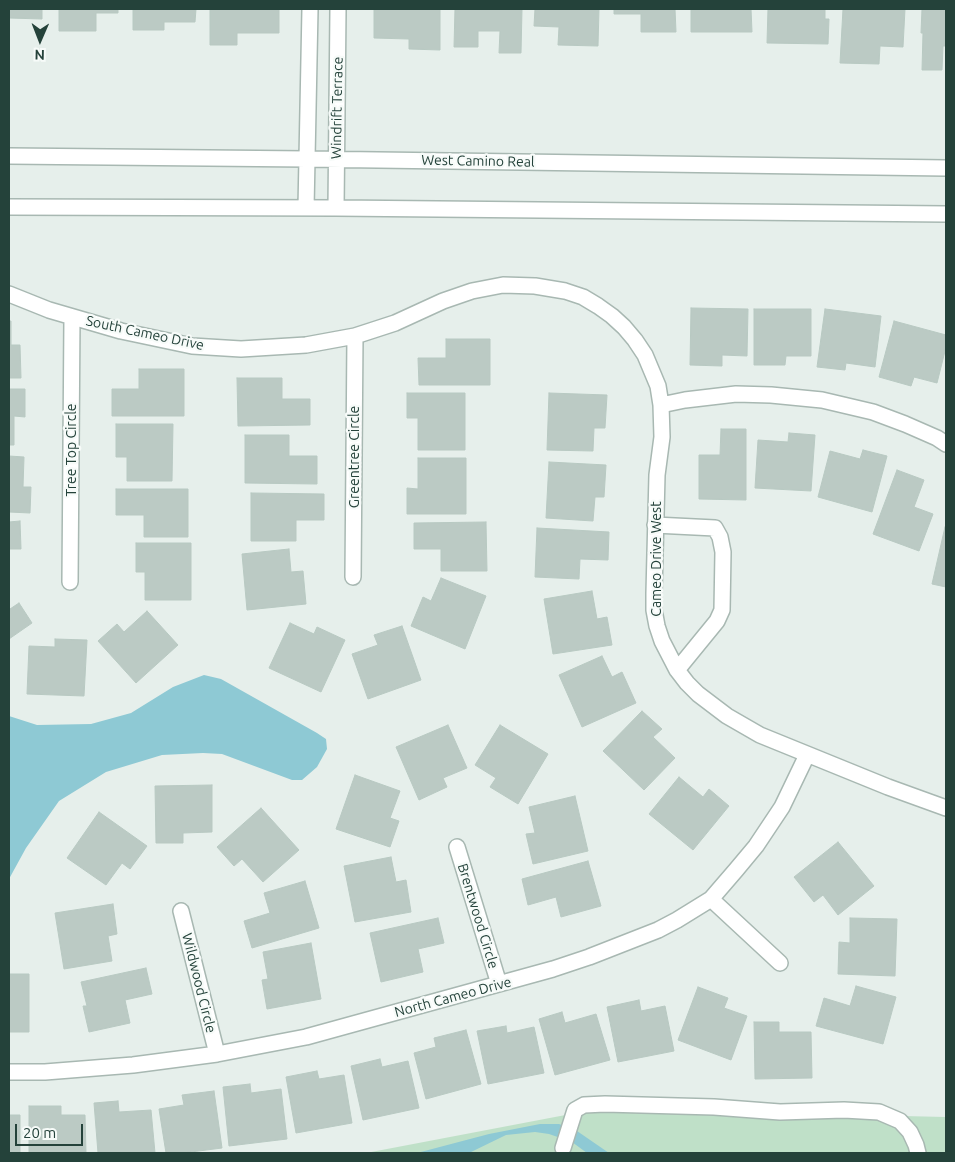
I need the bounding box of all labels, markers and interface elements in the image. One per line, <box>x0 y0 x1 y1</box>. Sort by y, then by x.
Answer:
north arrow <box>15 15 65 65</box>
text: N <box>34 47 45 63</box>
street label: Windrift Terrace <box>328 57 346 159</box>
street label: West Camino Real <box>421 152 535 170</box>
street label: South Cameo Drive <box>84 312 206 354</box>
street label: Tree Top Circle <box>63 403 79 497</box>
street label: Greentree Circle <box>346 406 362 508</box>
street label: Cameo Drive West <box>648 501 664 617</box>
street label: Brentwood Circle <box>454 861 502 971</box>
street label: Wildwood Circle <box>178 931 220 1035</box>
street label: North Cameo Drive <box>393 973 513 1021</box>
scale bar <box>18 1114 85 1146</box>
text: 20 m <box>23 1124 56 1141</box>

